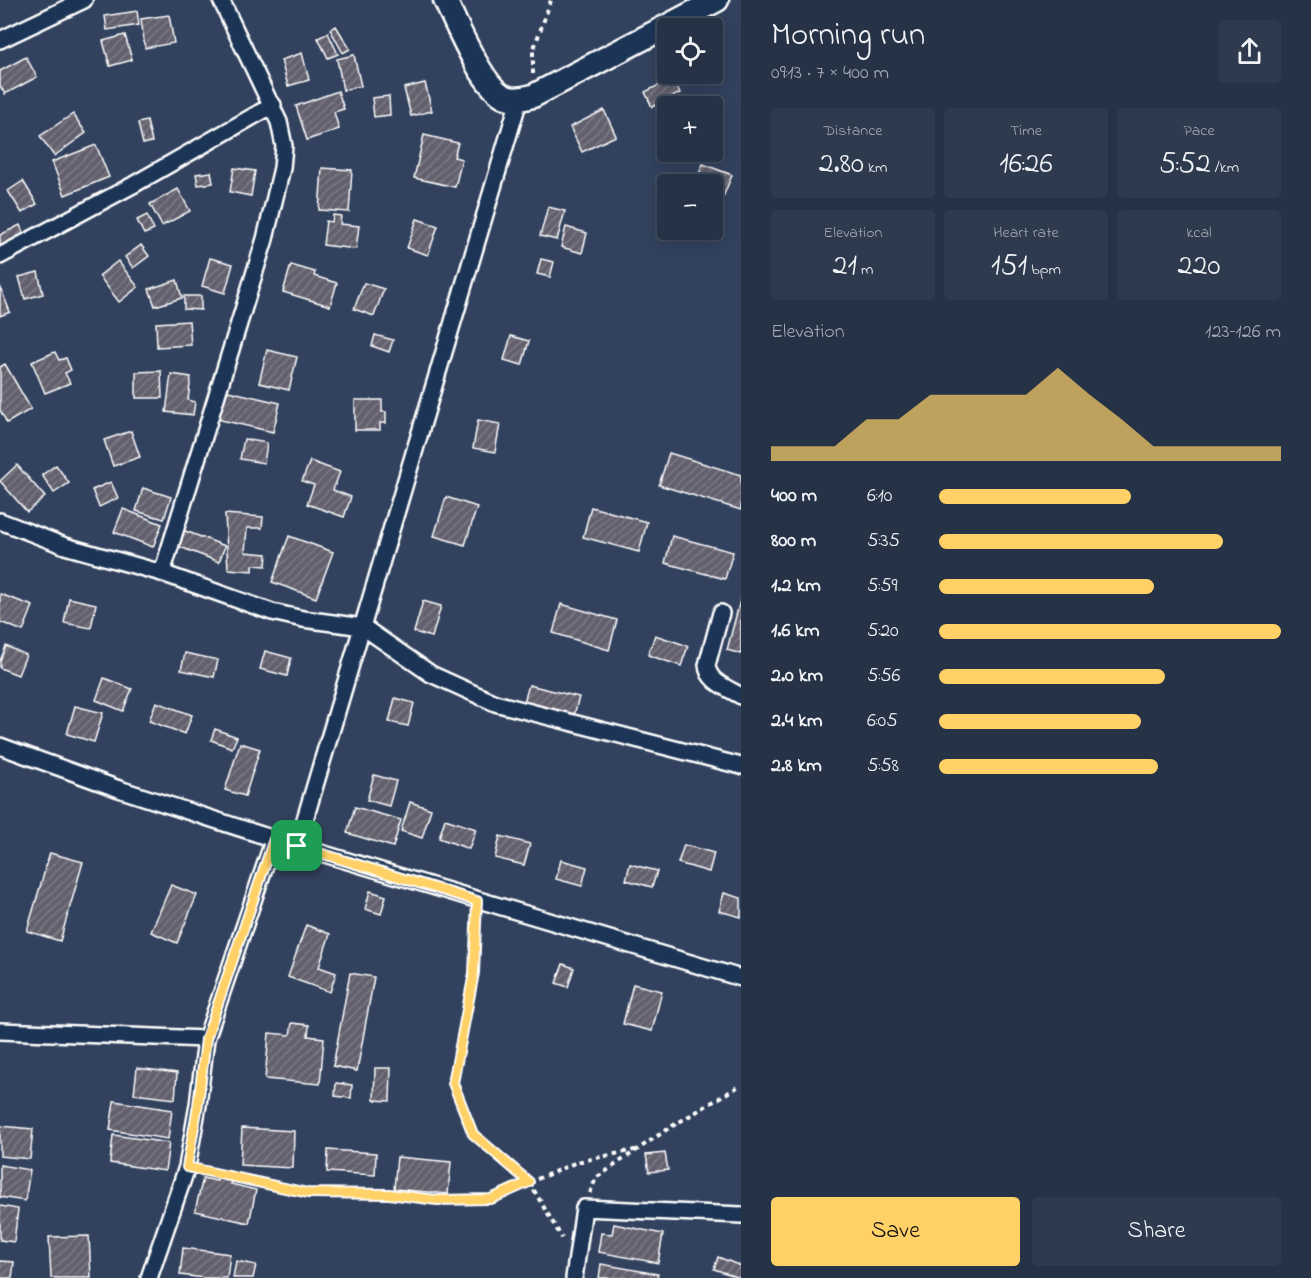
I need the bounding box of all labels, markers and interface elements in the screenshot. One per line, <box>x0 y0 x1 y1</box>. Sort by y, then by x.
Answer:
text: Morning run <box>771 12 925 60</box>
map controls <box>657 18 723 240</box>
button: locate <box>657 18 723 84</box>
button: share <box>1218 20 1281 83</box>
text: 09:13 · 7 × 400 m <box>771 59 889 88</box>
button: + <box>657 96 723 162</box>
text: Distance <box>824 119 882 143</box>
text: Time <box>1010 119 1042 143</box>
text: Pace <box>1183 119 1215 143</box>
text: 2.80 <box>819 143 864 187</box>
text: 16:26 <box>999 143 1053 187</box>
text: 5:52 <box>1159 143 1211 187</box>
text: km <box>864 156 887 180</box>
text: /km <box>1211 156 1239 180</box>
button: − <box>657 174 723 240</box>
text: Elevation <box>824 221 882 245</box>
text: Heart rate <box>993 221 1059 245</box>
text: kcal <box>1186 221 1212 245</box>
text: 21 <box>833 245 857 289</box>
text: 151 <box>991 245 1027 289</box>
text: 220 <box>1178 245 1220 289</box>
text: m <box>857 258 873 282</box>
text: bpm <box>1027 258 1061 282</box>
text: Elevation <box>771 318 845 347</box>
text: 123–126 m <box>1205 318 1281 347</box>
text: 400 m <box>771 482 817 511</box>
text: 6:10 <box>867 482 893 511</box>
text: 800 m <box>771 527 816 556</box>
text: 5:35 <box>867 527 900 556</box>
text: 1.2 km <box>771 572 821 601</box>
text: 5:59 <box>867 572 898 601</box>
text: 1.6 km <box>771 617 820 646</box>
text: 5:20 <box>867 617 899 646</box>
text: 2.0 km <box>771 662 823 691</box>
text: 5:56 <box>867 662 900 691</box>
text: 2.4 km <box>771 707 823 736</box>
text: 6:05 <box>867 707 898 736</box>
text: 2.8 km <box>771 752 822 781</box>
text: 5:58 <box>867 752 899 781</box>
pin <box>271 820 322 871</box>
icon: arrive <box>280 829 313 862</box>
button: Save <box>771 1197 1020 1266</box>
button: Share <box>1032 1197 1281 1266</box>

